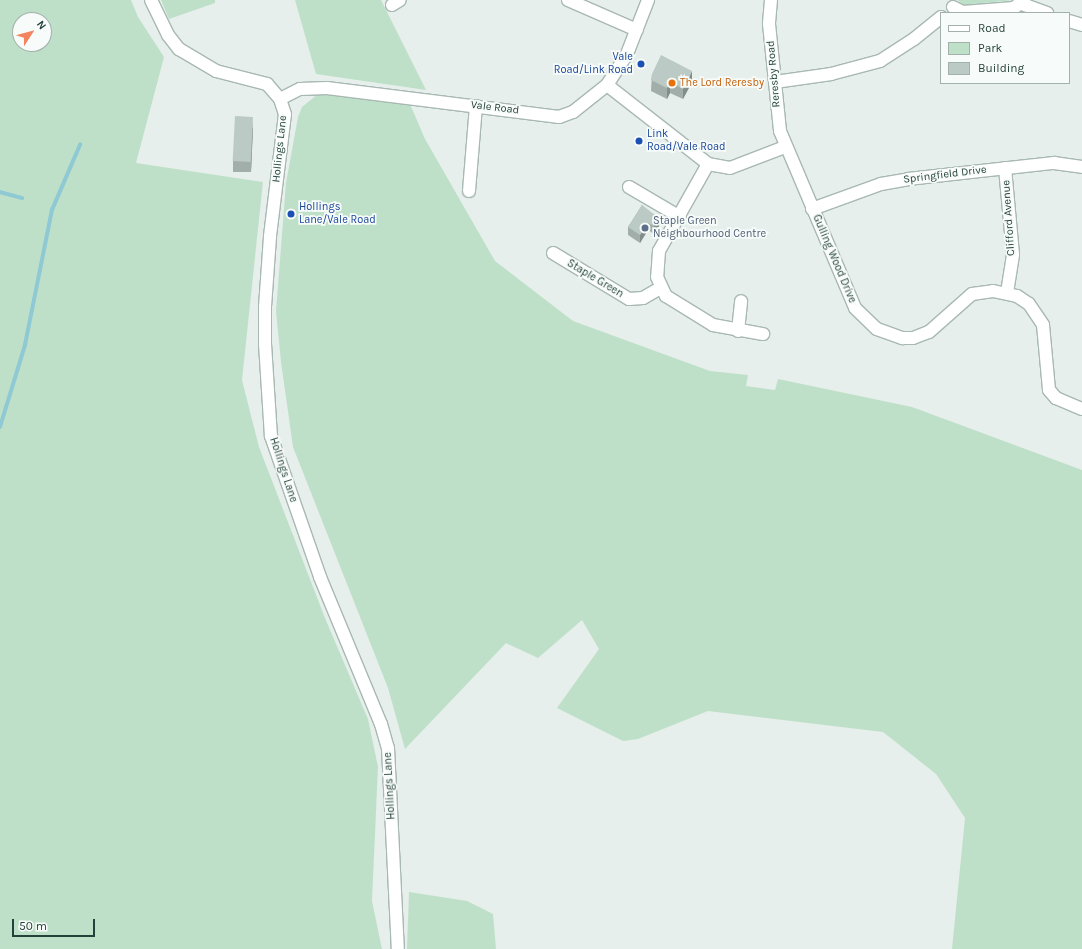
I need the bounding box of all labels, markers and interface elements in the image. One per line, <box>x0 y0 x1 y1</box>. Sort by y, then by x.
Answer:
north arrow <box>12 12 52 52</box>
legend <box>940 12 1070 84</box>
text: N <box>34 18 49 32</box>
text: Road <box>978 21 1006 35</box>
street label: Reresby Road <box>764 40 784 108</box>
text: Park <box>978 41 1002 55</box>
place label: Vale Road/Link Road <box>554 51 633 77</box>
marker: Vale Road/Link Road <box>636 59 646 69</box>
text: Building <box>978 61 1024 75</box>
place label: The Lord Reresby <box>680 76 764 90</box>
marker: The Lord Reresby <box>667 78 677 88</box>
street label: Vale Road <box>470 98 520 118</box>
street label: Hollings Lane <box>270 115 290 183</box>
place label: Link Road/Vale Road <box>647 128 726 154</box>
marker: Link Road/Vale Road <box>634 136 644 146</box>
street label: Springfield Drive <box>903 163 987 187</box>
street label: Clifford Avenue <box>1000 180 1018 256</box>
place label: Hollings Lane/Vale Road <box>299 201 376 227</box>
marker: Hollings Lane/Vale Road <box>286 209 296 219</box>
street label: Gulling Wood Drive <box>809 213 859 305</box>
place label: Staple Green Neighbourhood Centre <box>653 215 766 241</box>
marker: Staple Green Neighbourhood Centre <box>640 223 650 233</box>
street label: Staple Green <box>564 257 626 301</box>
street label: Hollings Lane <box>266 436 300 504</box>
street label: Hollings Lane <box>382 752 398 820</box>
scale bar <box>14 911 97 937</box>
text: 50 m <box>19 919 47 933</box>

